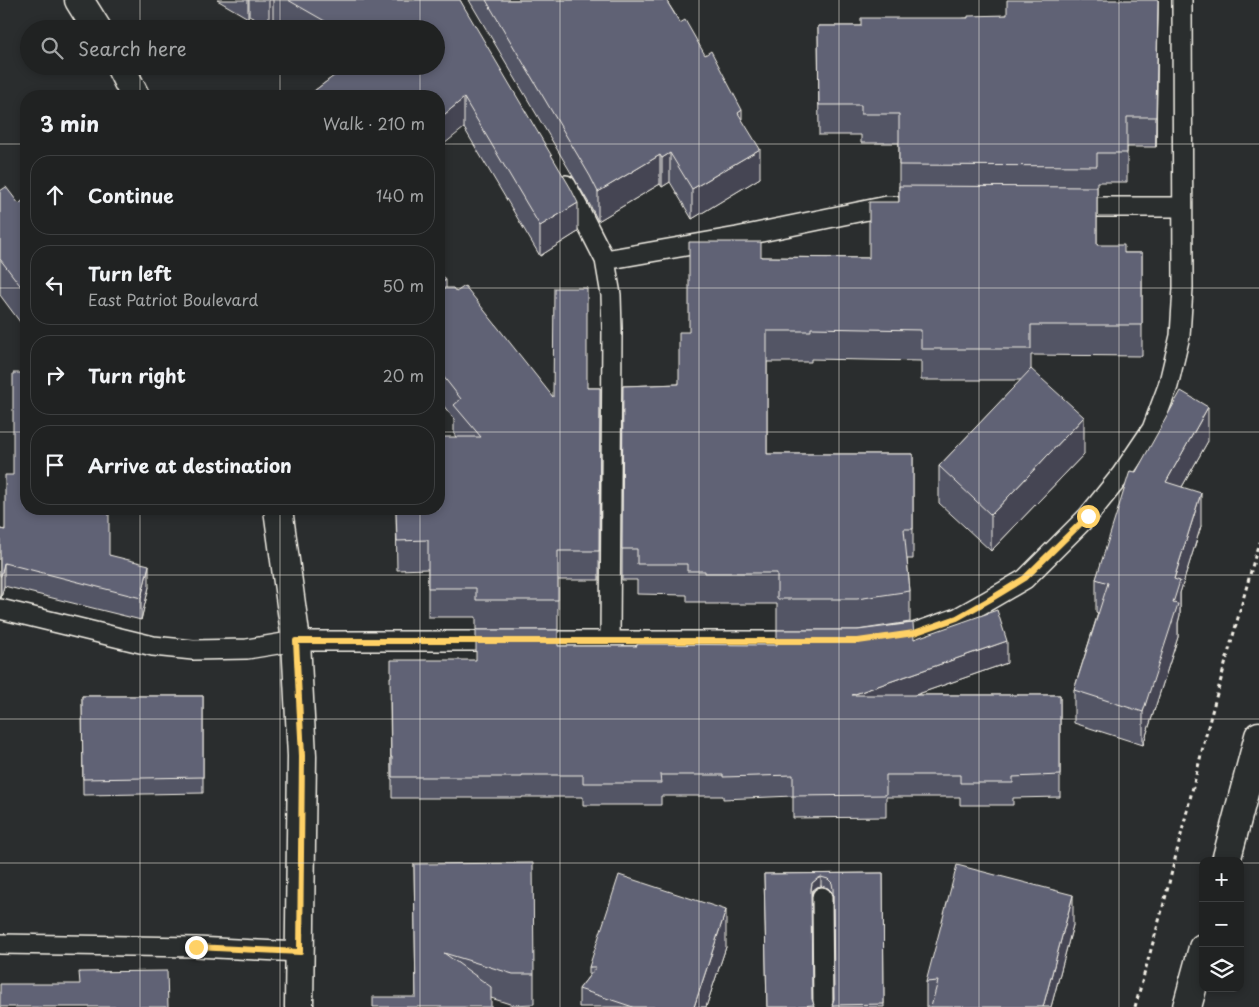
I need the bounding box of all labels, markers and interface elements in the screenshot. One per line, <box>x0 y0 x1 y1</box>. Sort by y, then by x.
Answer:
search box <box>20 20 445 75</box>
icon: search <box>38 34 66 62</box>
text: Search here <box>78 34 187 62</box>
text: 3 min <box>40 107 99 139</box>
text: Walk · 210 m <box>323 111 425 135</box>
icon: ahead <box>41 181 69 209</box>
text: Continue <box>88 181 174 209</box>
text: 140 m <box>376 183 424 207</box>
text: Turn left <box>88 259 172 287</box>
icon: left <box>41 271 69 299</box>
text: 50 m <box>383 273 424 297</box>
text: East Patriot Boulevard <box>88 287 258 311</box>
icon: right <box>41 361 69 389</box>
text: Turn right <box>88 361 186 389</box>
text: 20 m <box>383 363 424 387</box>
icon: arrive <box>41 451 69 479</box>
text: Arrive at destination <box>88 451 292 479</box>
route start <box>1077 505 1100 528</box>
map controls <box>1199 857 1244 992</box>
button: + <box>1199 857 1244 902</box>
button: − <box>1199 902 1244 947</box>
route end <box>185 936 208 959</box>
button: layers <box>1199 947 1244 992</box>

